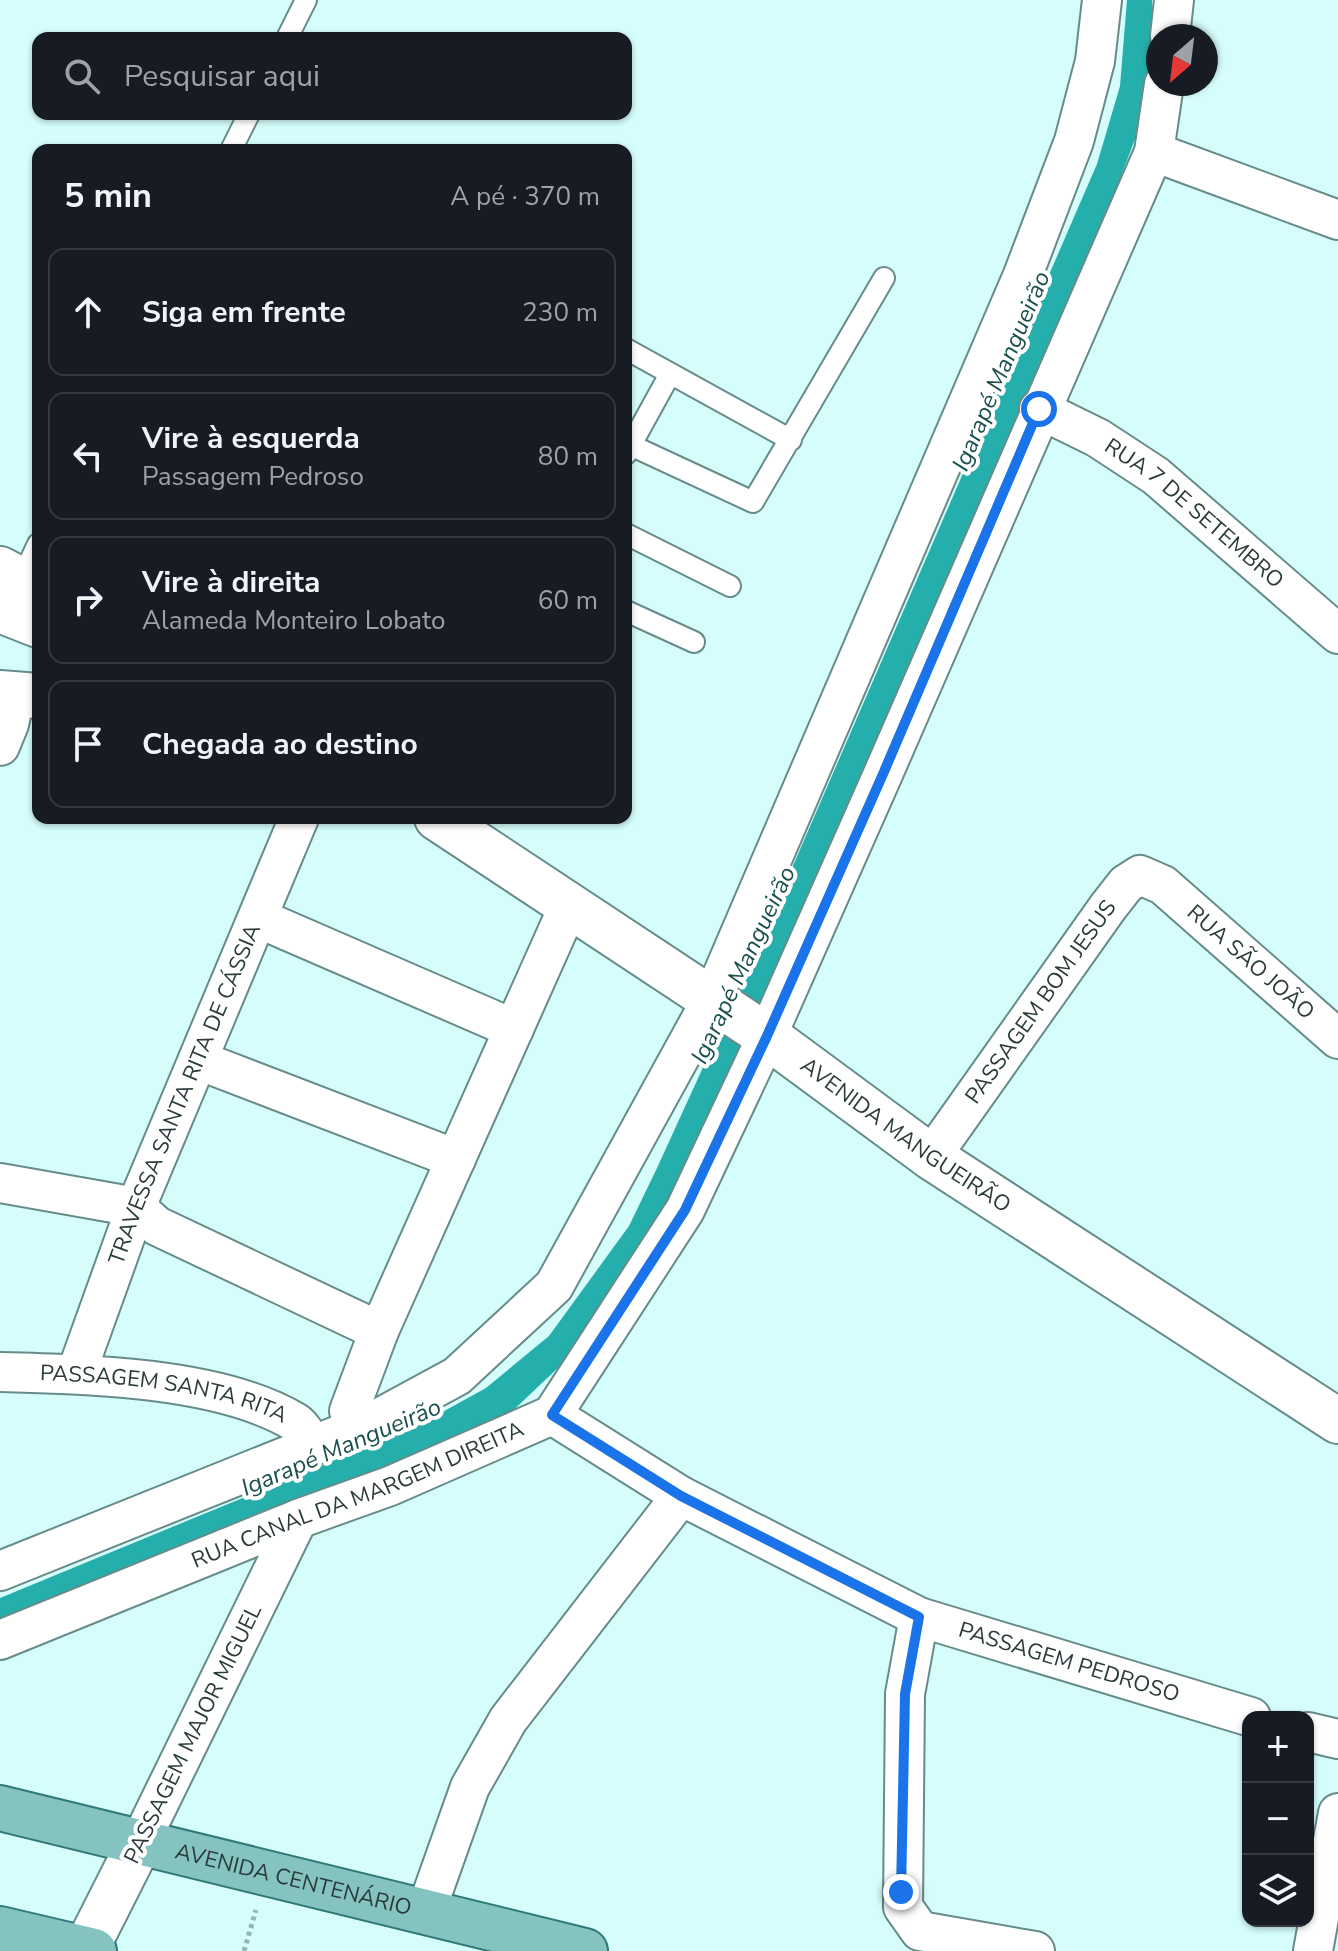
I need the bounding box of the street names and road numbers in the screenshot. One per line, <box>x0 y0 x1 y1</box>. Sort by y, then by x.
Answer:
street label: RUA 7 DE SETEMBRO <box>1099 431 1290 595</box>
street label: PASSAGEM BOM JESUS <box>958 894 1123 1110</box>
street label: RUA SÃO JOÃO <box>1180 898 1321 1026</box>
street label: TRAVESSA SANTA RITA DE CÁSSIA <box>101 920 268 1269</box>
street label: AVENIDA MANGUEIRÃO <box>794 1051 1017 1220</box>
street label: PASSAGEM SANTA RITA <box>39 1358 293 1430</box>
street label: RUA CANAL DA MARGEM DIREITA <box>187 1414 529 1576</box>
street label: PASSAGEM MAJOR MIGUEL <box>117 1599 269 1869</box>
street label: PASSAGEM PEDROSO <box>955 1615 1183 1710</box>
street label: AVENIDA CENTENÁRIO <box>172 1836 415 1923</box>

